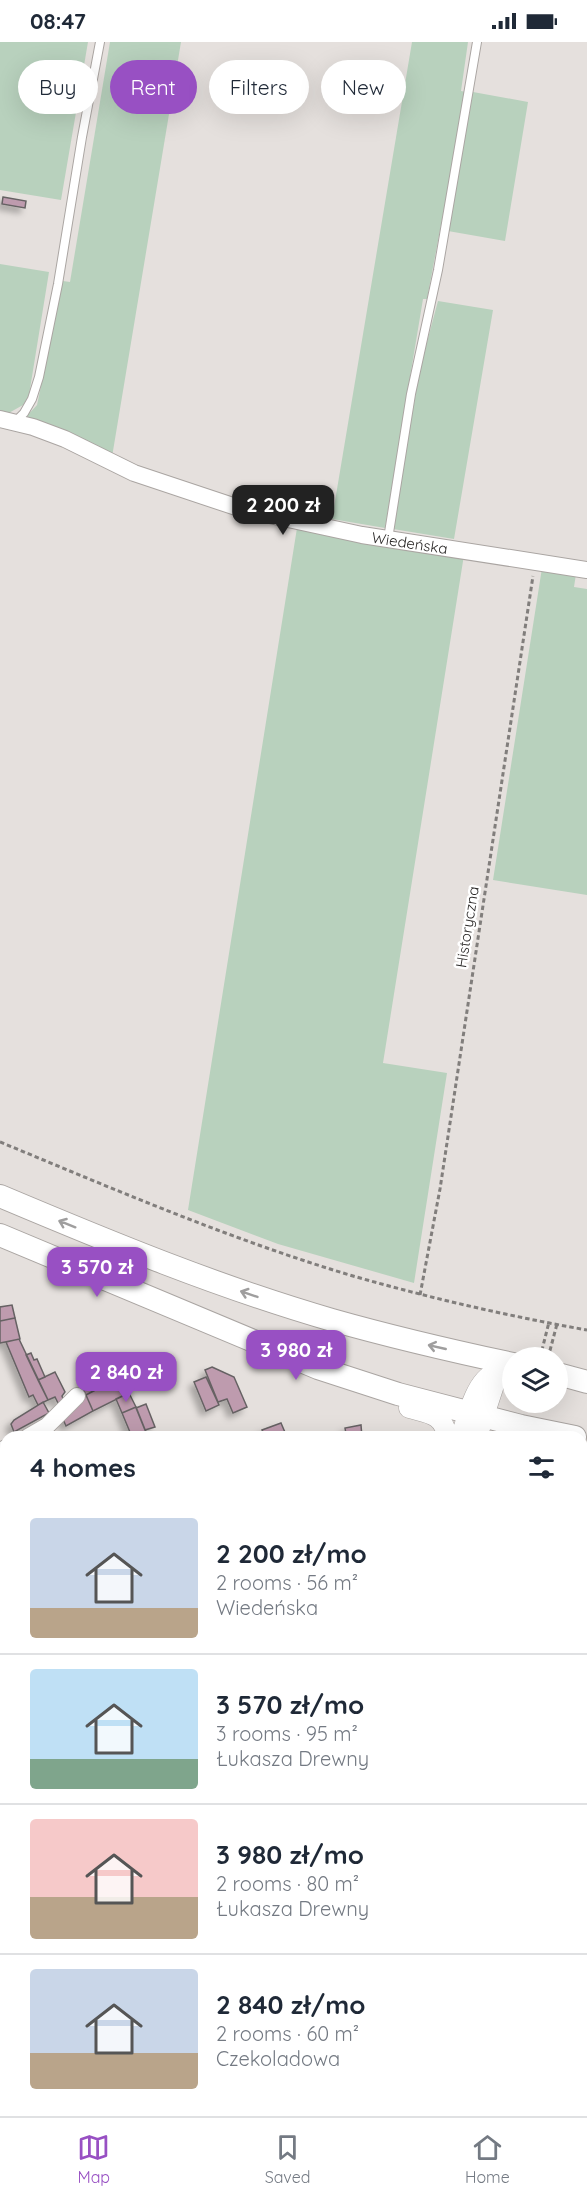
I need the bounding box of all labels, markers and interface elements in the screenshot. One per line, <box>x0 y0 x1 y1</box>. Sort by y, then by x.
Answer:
text: 08:47 <box>30 7 86 35</box>
chip: Buy <box>18 60 98 114</box>
chip: Rent <box>110 60 197 114</box>
chip: Filters <box>209 60 309 114</box>
chip: New <box>321 60 406 114</box>
pin: 2 200 zł <box>221 485 345 536</box>
text: 2 200 zł <box>246 492 320 517</box>
street label: Wiedeńska <box>370 527 449 558</box>
street label: Historyczna <box>451 885 483 969</box>
one-way arrow <box>59 1218 77 1229</box>
pin: 3 570 zł <box>35 1247 159 1298</box>
text: 3 570 zł <box>61 1254 133 1279</box>
one-way arrow <box>241 1287 259 1298</box>
pin: 3 980 zł <box>234 1330 358 1381</box>
text: 3 980 zł <box>260 1337 332 1362</box>
one-way arrow <box>428 1340 447 1352</box>
map controls <box>502 1347 568 1413</box>
button: layers <box>502 1347 568 1413</box>
pin: 2 840 zł <box>64 1352 188 1403</box>
text: 2 840 zł <box>90 1359 162 1384</box>
text: 4 homes <box>30 1451 136 1484</box>
icon: filters <box>525 1451 558 1484</box>
text: 2 200 zł/mo <box>216 1537 367 1570</box>
icon: home <box>78 1542 150 1614</box>
text: 2 rooms · 56 m² <box>216 1570 358 1595</box>
text: Wiedeńska <box>216 1595 318 1620</box>
text: 3 570 zł/mo <box>216 1688 364 1721</box>
icon: home <box>78 1693 150 1765</box>
text: 3 rooms · 95 m² <box>216 1721 358 1746</box>
text: Łukasza Drewny <box>216 1746 369 1771</box>
text: 3 980 zł/mo <box>216 1838 364 1871</box>
icon: home <box>78 1843 150 1915</box>
text: 2 rooms · 80 m² <box>216 1871 359 1896</box>
text: Łukasza Drewny <box>216 1896 369 1921</box>
text: 2 840 zł/mo <box>216 1988 365 2021</box>
icon: home <box>78 1993 150 2065</box>
text: 2 rooms · 60 m² <box>216 2021 359 2046</box>
text: Czekoladowa <box>216 2046 340 2071</box>
tab: Map <box>77 2131 110 2187</box>
tab: Saved <box>265 2131 310 2187</box>
tab: Home <box>465 2131 510 2187</box>

